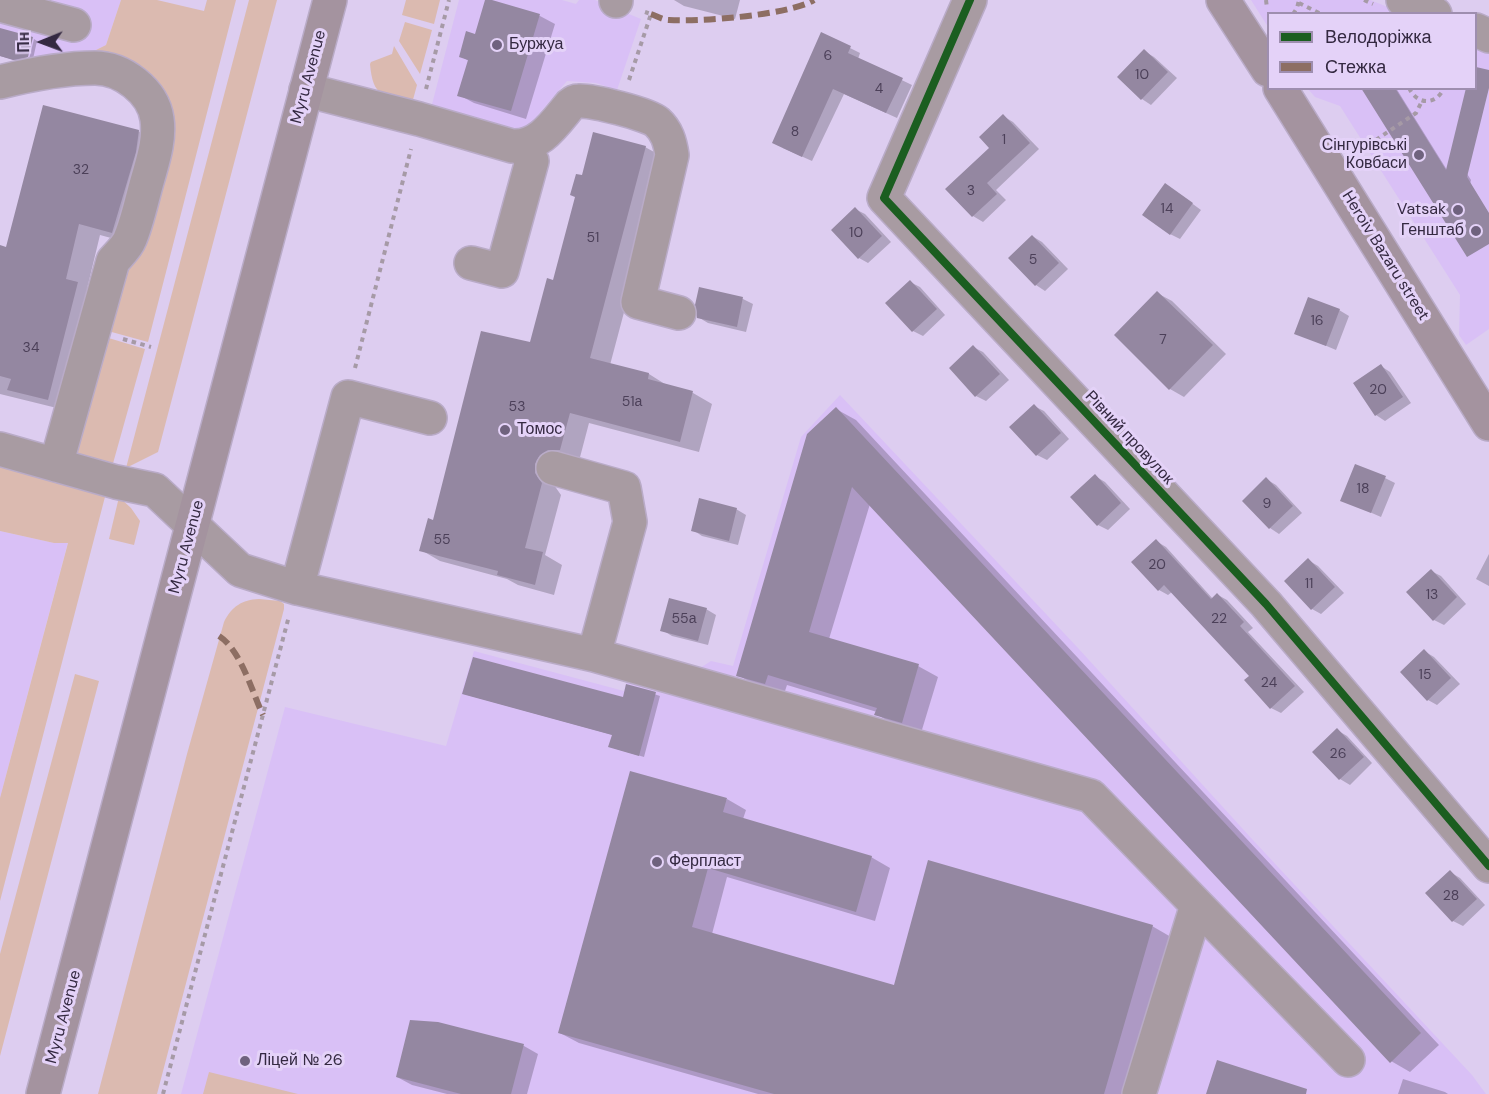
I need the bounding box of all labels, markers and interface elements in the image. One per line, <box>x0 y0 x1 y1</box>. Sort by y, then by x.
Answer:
north arrow <box>12 12 72 72</box>
legend <box>1267 12 1477 90</box>
text: Велодоріжка <box>1325 25 1432 49</box>
street label: Myru Avenue <box>287 28 331 126</box>
text: Пн <box>13 32 34 53</box>
place label: Буржуа <box>509 35 563 55</box>
marker: Буржуа <box>490 38 504 52</box>
house number: 6 <box>824 48 832 64</box>
text: Стежка <box>1325 55 1386 79</box>
house number: 10 <box>1135 67 1149 83</box>
house number: 4 <box>875 81 883 97</box>
house number: 8 <box>791 124 799 140</box>
house number: 1 <box>1002 132 1006 148</box>
place label: Сінгурівські Ковбаси <box>1322 136 1407 174</box>
marker: Сінгурівські Ковбаси <box>1412 148 1426 162</box>
house number: 32 <box>73 162 89 178</box>
house number: 3 <box>967 183 975 199</box>
street label: Heroiv Bazaru street <box>1337 188 1433 324</box>
place label: Vatsak <box>1397 200 1446 220</box>
house number: 14 <box>1161 201 1173 217</box>
marker: Vatsak <box>1451 203 1465 217</box>
place label: Генштаб <box>1401 221 1464 241</box>
marker: Генштаб <box>1469 224 1483 238</box>
house number: 10 <box>849 225 863 241</box>
house number: 51 <box>587 230 599 246</box>
house number: 5 <box>1029 252 1037 268</box>
house number: 16 <box>1310 313 1324 329</box>
house number: 7 <box>1159 332 1167 348</box>
house number: 34 <box>23 340 39 356</box>
house number: 20 <box>1369 382 1387 398</box>
street label: Рівний провулок <box>1081 387 1177 489</box>
house number: 51а <box>622 394 642 410</box>
house number: 53 <box>509 399 525 415</box>
place label: Томос <box>517 420 562 440</box>
marker: Томос <box>498 423 512 437</box>
house number: 18 <box>1357 481 1369 497</box>
house number: 9 <box>1263 496 1271 512</box>
street label: Myru Avenue <box>165 498 209 596</box>
house number: 55 <box>433 532 451 548</box>
house number: 20 <box>1148 557 1166 573</box>
house number: 11 <box>1305 576 1313 592</box>
house number: 13 <box>1426 587 1438 603</box>
house number: 55а <box>672 611 696 627</box>
house number: 22 <box>1211 611 1227 627</box>
house number: 15 <box>1419 667 1431 683</box>
house number: 24 <box>1261 675 1277 691</box>
house number: 26 <box>1330 746 1346 762</box>
place label: Ферпласт <box>669 852 741 872</box>
marker: Ферпласт <box>650 855 664 869</box>
house number: 28 <box>1443 888 1459 904</box>
street label: Myru Avenue <box>42 968 86 1066</box>
place label: Ліцей № 26 <box>257 1051 343 1071</box>
marker: Ліцей № 26 <box>238 1054 252 1068</box>

